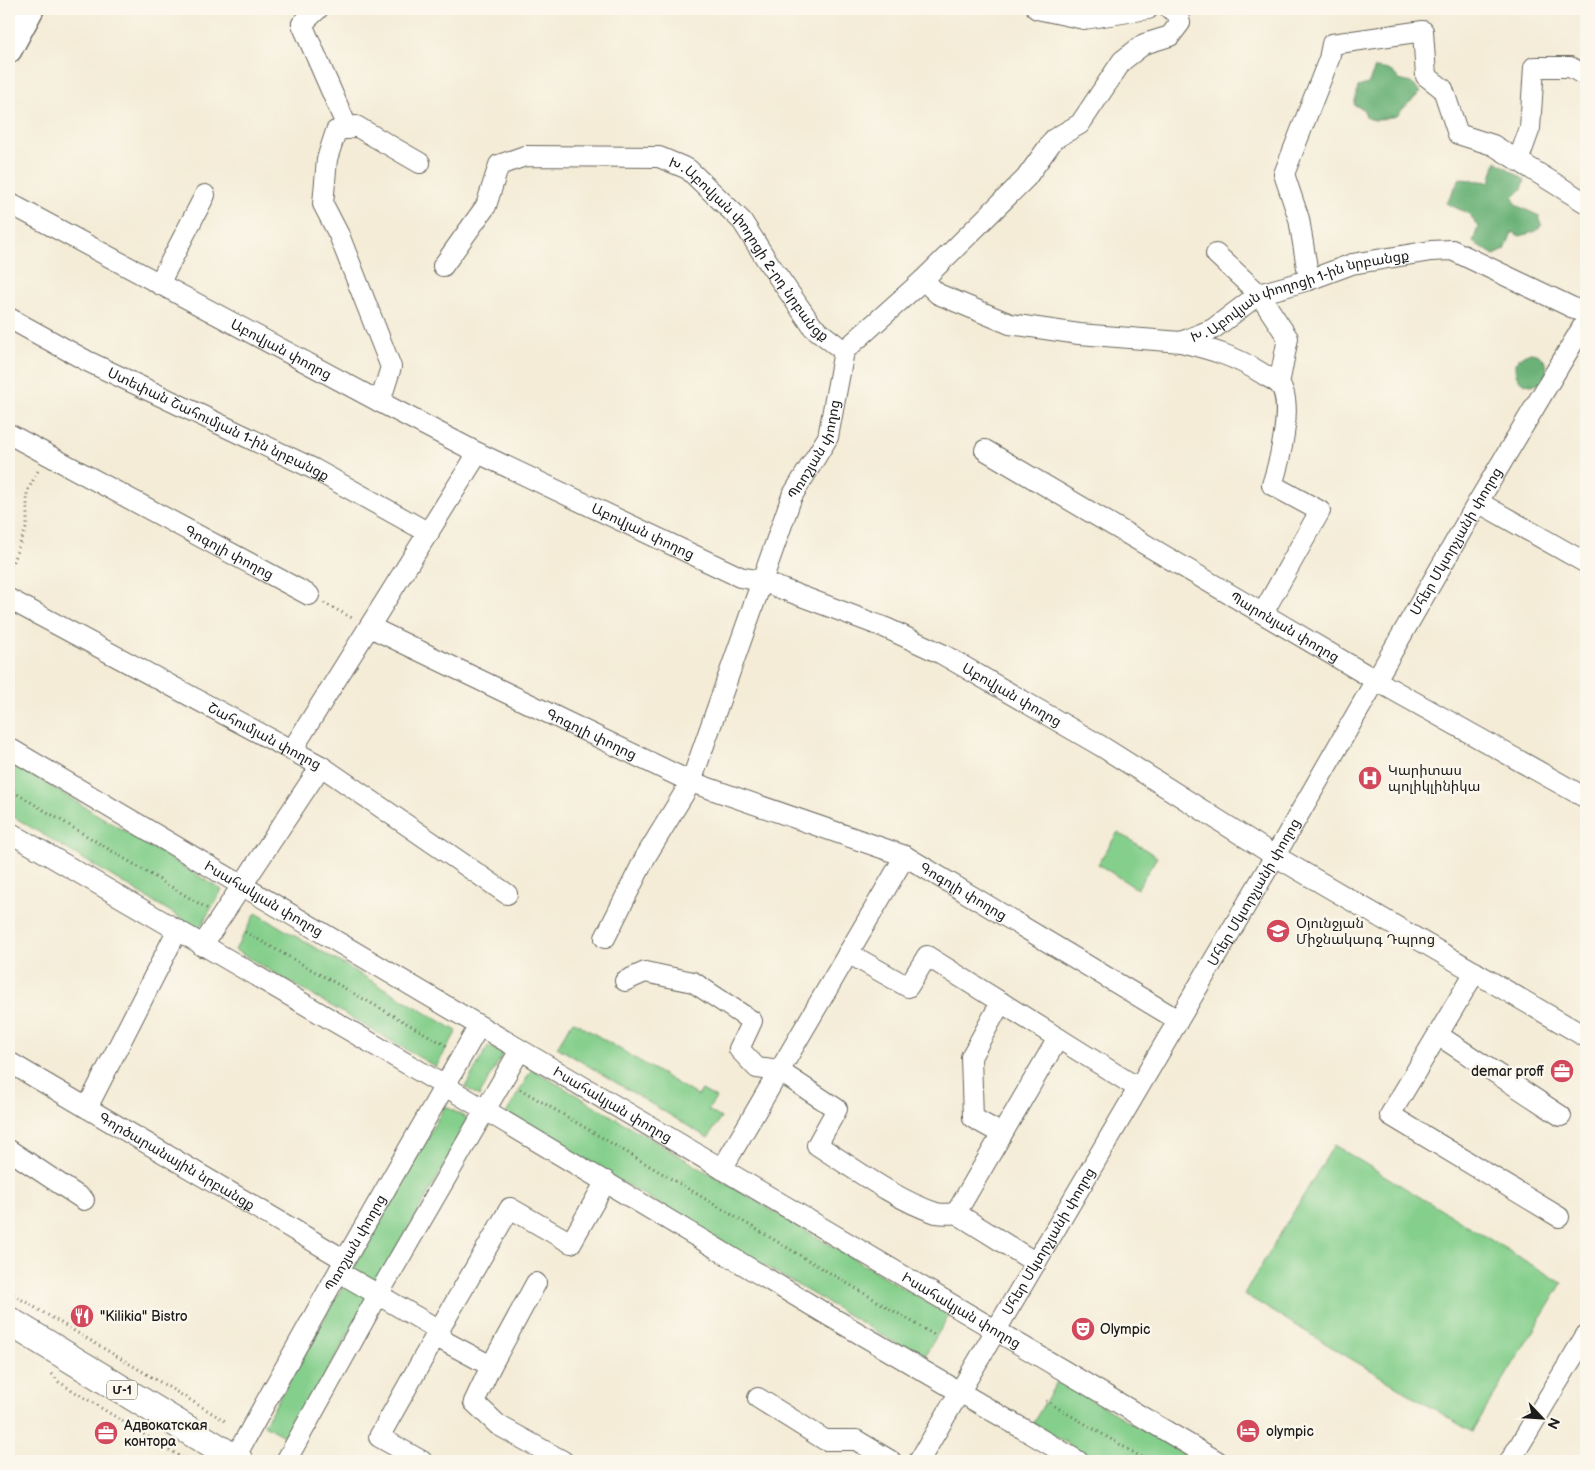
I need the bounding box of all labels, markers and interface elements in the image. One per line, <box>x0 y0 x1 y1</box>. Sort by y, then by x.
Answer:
street label: Խ․Աբովյան փողոցի 2-րդ նրբանցք <box>666 154 832 345</box>
street label: Խ․Աբովյան փողոցի 1-ին նրբանցք <box>1188 247 1410 346</box>
street label: Աբովյան փողոց <box>228 316 334 383</box>
street label: Ստեփան Շահումյան 1-ին նրբանցք <box>105 364 332 485</box>
street label: Պռոշյան փողոց <box>784 398 844 502</box>
street label: Մհեր Մկտրչյանի փողոց <box>1407 464 1506 619</box>
street label: Աբովյան փողոց <box>588 500 697 563</box>
street label: Գոգոլի փողոց <box>182 522 277 583</box>
street label: Պարոնյան փողոց <box>1227 588 1342 666</box>
street label: Աբովյան փողոց <box>959 660 1065 730</box>
street label: Շահումյան փողոց <box>205 699 324 774</box>
street label: Գոգոլի փողոց <box>543 705 639 764</box>
place label: Կարիտաս պոլիկլինիկա <box>1388 762 1480 795</box>
hospital icon: Կարիտաս պոլիկլինիկա <box>1357 765 1383 791</box>
street label: Մհեր Մկտրչյանի փողոց <box>1204 815 1304 969</box>
street label: Իսահակյան փողոց <box>201 857 326 941</box>
street label: Գոգոլի փողոց <box>916 859 1010 924</box>
place label: Օյունջյան Միջնակարգ Դպրոց <box>1296 915 1435 948</box>
school or university icon: Օյունջյան Միջնակարգ Դպրոց <box>1265 918 1291 944</box>
office icon: demar proff <box>1549 1058 1575 1084</box>
street label: Իսահակյան փողոց <box>550 1063 675 1146</box>
place label: demar proff <box>1471 1063 1544 1080</box>
street label: Գործարանային նրբանցք <box>96 1109 258 1214</box>
street label: Մհեր Մկտրչյանի փողոց <box>999 1165 1099 1318</box>
street label: Պռոշյան փողոց <box>321 1191 390 1295</box>
street label: Իսահակյան փողոց <box>899 1269 1024 1352</box>
restaurant icon: "Kilikia" Bistro <box>69 1303 95 1329</box>
place label: "Kilikia" Bistro <box>100 1308 188 1325</box>
theatre icon: Olympic <box>1070 1316 1096 1342</box>
place label: Olympic <box>1100 1321 1151 1338</box>
road number: Մ-1 <box>107 1380 137 1400</box>
north arrow <box>1518 1392 1568 1442</box>
text: N <box>1543 1415 1563 1432</box>
place label: Адвокатская контора <box>123 1417 208 1450</box>
hotel icon: olympic <box>1235 1418 1261 1444</box>
office icon: Адвокатская контора <box>93 1420 119 1446</box>
place label: olympic <box>1266 1423 1314 1440</box>

